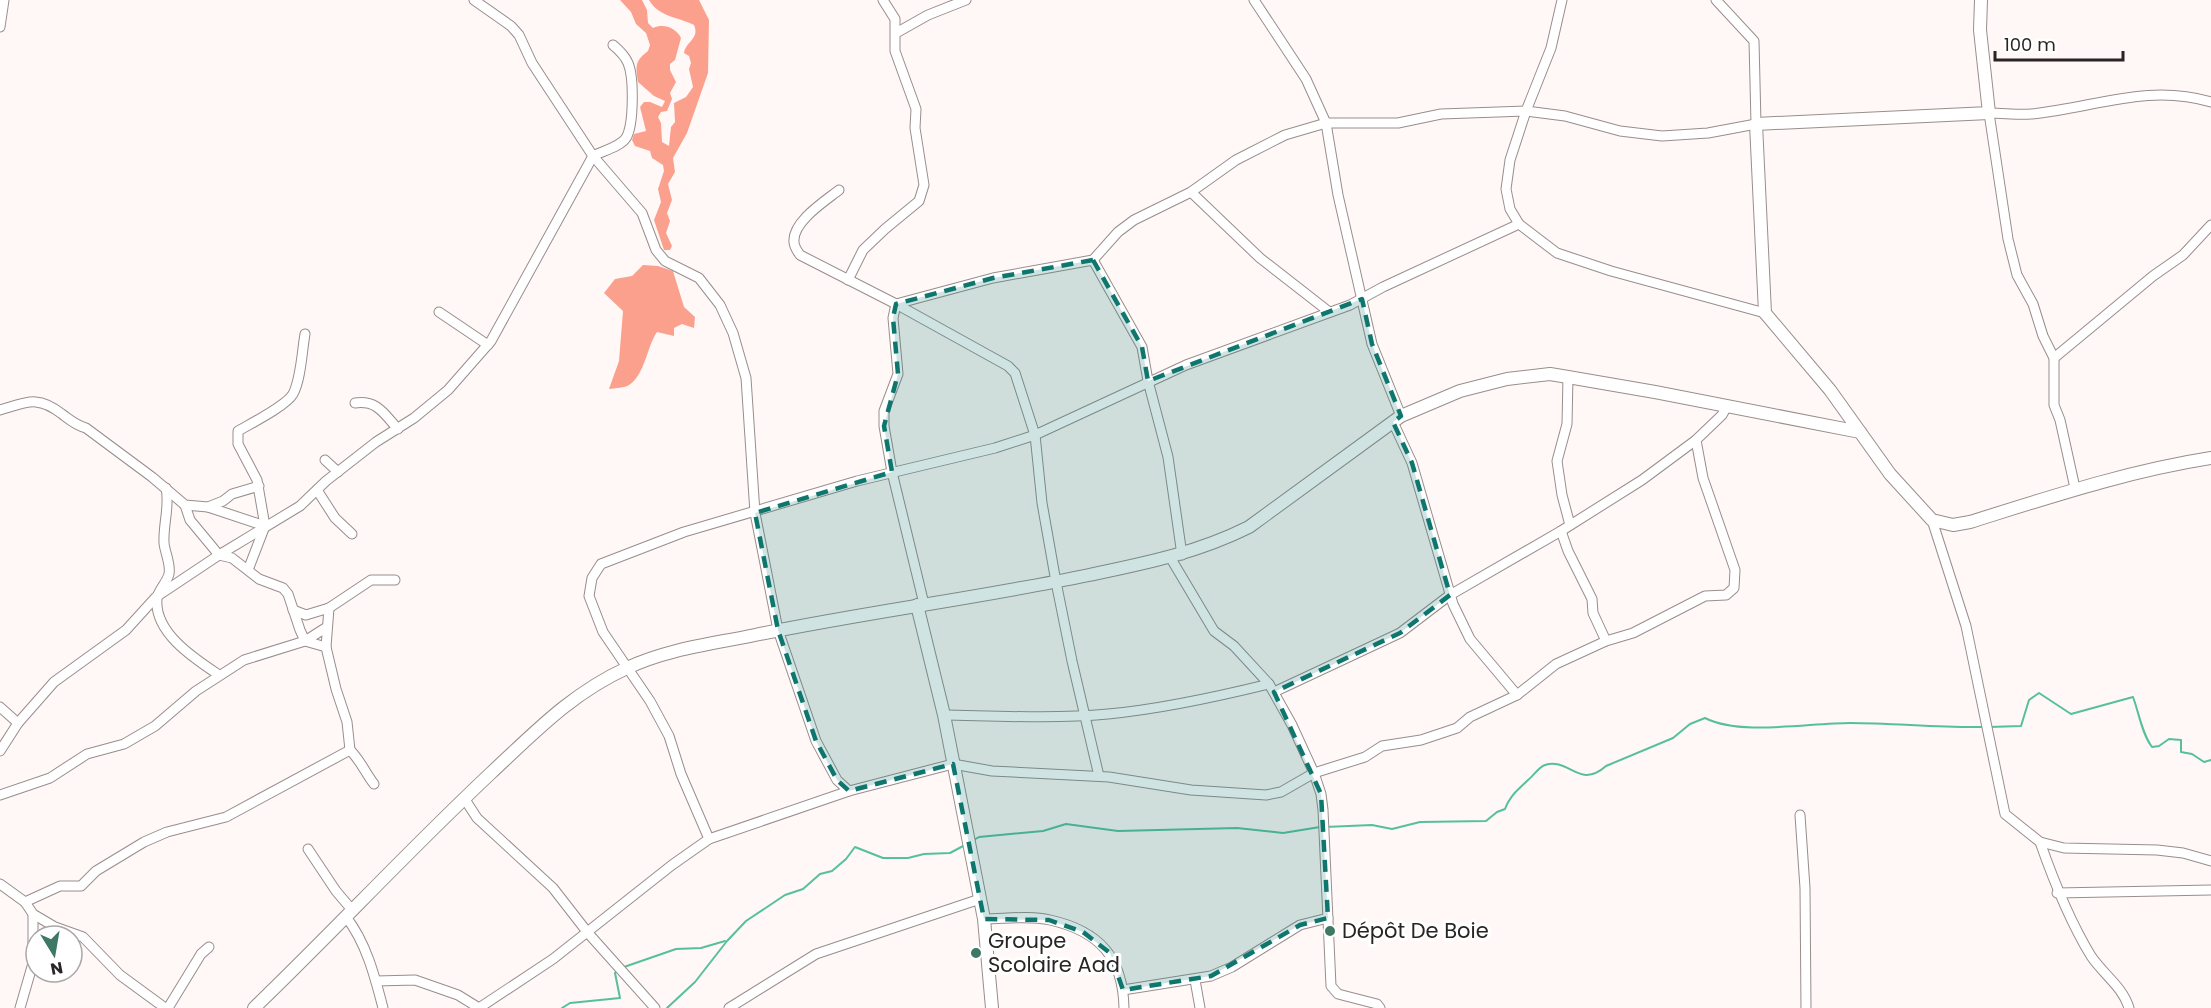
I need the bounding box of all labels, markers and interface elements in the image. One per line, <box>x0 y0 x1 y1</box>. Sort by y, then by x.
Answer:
scale bar <box>1995 24 2122 62</box>
text: 100 m <box>2004 32 2056 57</box>
place label: Dépôt De Boie <box>1342 916 1489 945</box>
north arrow <box>24 924 84 984</box>
marker: Dépôt De Boie <box>1323 924 1337 938</box>
place label: Groupe Scolaire Aad <box>988 926 1120 979</box>
marker: Groupe Scolaire Aad <box>969 946 983 960</box>
text: N <box>49 956 65 981</box>

